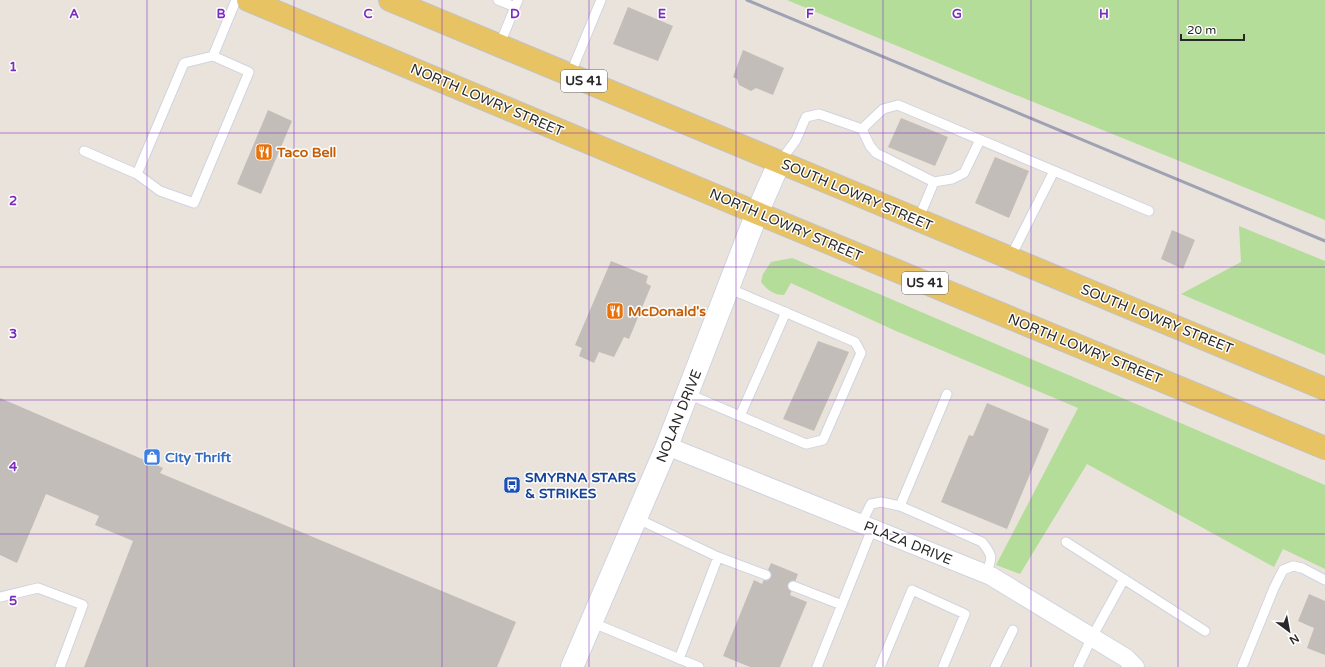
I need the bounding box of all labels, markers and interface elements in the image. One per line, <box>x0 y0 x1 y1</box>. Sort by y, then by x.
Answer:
text: A <box>69 6 79 22</box>
text: B <box>216 6 226 22</box>
text: C <box>363 6 373 22</box>
text: D <box>510 6 520 22</box>
text: E <box>658 6 666 22</box>
text: F <box>806 6 814 22</box>
text: G <box>952 6 962 22</box>
text: H <box>1099 6 1109 22</box>
scale bar <box>1181 16 1244 42</box>
text: 20 m <box>1187 23 1216 37</box>
text: 1 <box>9 59 17 75</box>
street label: NORTH LOWRY STREET <box>408 60 566 140</box>
road number: US 41 <box>561 70 607 92</box>
restaurant icon: Taco Bell <box>254 142 274 162</box>
place label: Taco Bell <box>276 144 336 161</box>
street label: SOUTH LOWRY STREET <box>779 155 936 235</box>
street label: NORTH LOWRY STREET <box>707 185 865 265</box>
text: 2 <box>9 193 17 209</box>
road number: US 41 <box>902 272 948 294</box>
street label: SOUTH LOWRY STREET <box>1078 281 1236 357</box>
restaurant icon: McDonald's <box>605 301 625 321</box>
place label: McDonald's <box>628 303 706 320</box>
street label: NORTH LOWRY STREET <box>1006 310 1165 388</box>
text: 3 <box>9 326 17 342</box>
street label: NOLAN DRIVE <box>653 367 705 465</box>
shop icon: City Thrift <box>142 447 162 467</box>
place label: City Thrift <box>165 449 232 466</box>
text: 4 <box>9 459 18 475</box>
place label: SMYRNA STARS & STRIKES <box>525 469 637 502</box>
bus stop icon: SMYRNA STARS & STRIKES <box>502 475 522 495</box>
street label: PLAZA DRIVE <box>861 518 955 568</box>
text: 5 <box>9 593 17 609</box>
north arrow <box>1269 611 1309 651</box>
text: N <box>1287 631 1301 647</box>

